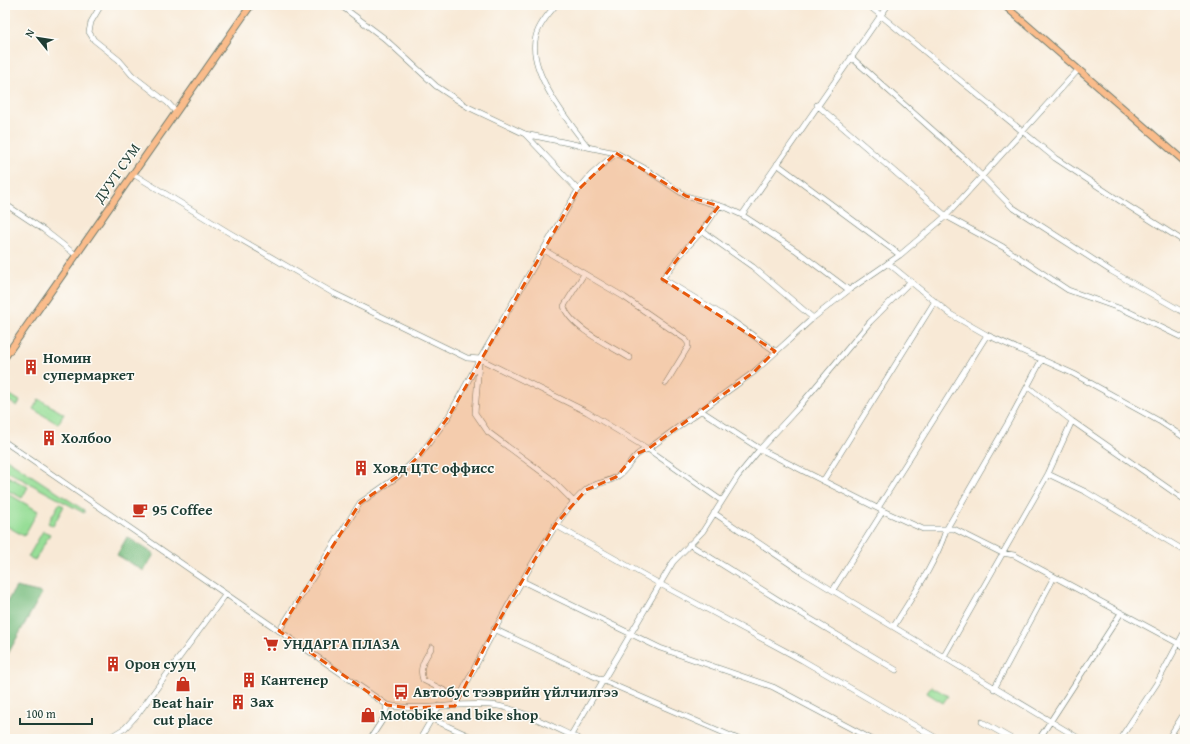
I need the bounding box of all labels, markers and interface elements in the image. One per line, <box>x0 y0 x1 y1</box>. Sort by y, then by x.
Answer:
north arrow <box>18 18 58 58</box>
text: N <box>21 25 38 40</box>
street label: ДУУТ СУМ <box>88 138 145 208</box>
place label: Номин супермаркет <box>43 347 135 385</box>
building icon: Номин супермаркет <box>22 358 40 376</box>
place label: Холбоо <box>61 427 111 448</box>
building icon: Холбоо <box>40 429 58 447</box>
place label: Ховд ЦТС оффисс <box>373 457 494 478</box>
building icon: Ховд ЦТС оффисс <box>352 459 370 477</box>
place label: 95 Coffee <box>152 499 213 520</box>
cafe icon: 95 Coffee <box>131 501 149 519</box>
place label: УНДАРГА ПЛАЗА <box>283 633 400 654</box>
supermarket icon: УНДАРГА ПЛАЗА <box>262 635 280 653</box>
place label: Орон сууц <box>125 653 196 674</box>
building icon: Орон сууц <box>104 655 122 673</box>
place label: Кантенер <box>261 669 329 690</box>
building icon: Кантенер <box>240 671 258 689</box>
shop icon: Beat hair cut place <box>174 675 192 693</box>
place label: Автобус тээврийн үйлчилгээ <box>413 681 618 702</box>
bus stop icon: Автобус тээврийн үйлчилгээ <box>392 683 410 701</box>
place label: Зах <box>250 691 274 712</box>
place label: Beat hair cut place <box>152 692 214 730</box>
building icon: Зах <box>229 693 247 711</box>
scale bar <box>20 700 92 726</box>
place label: Motobike and bike shop <box>380 704 539 725</box>
text: 100 m <box>26 705 56 722</box>
shop icon: Motobike and bike shop <box>359 706 377 724</box>

